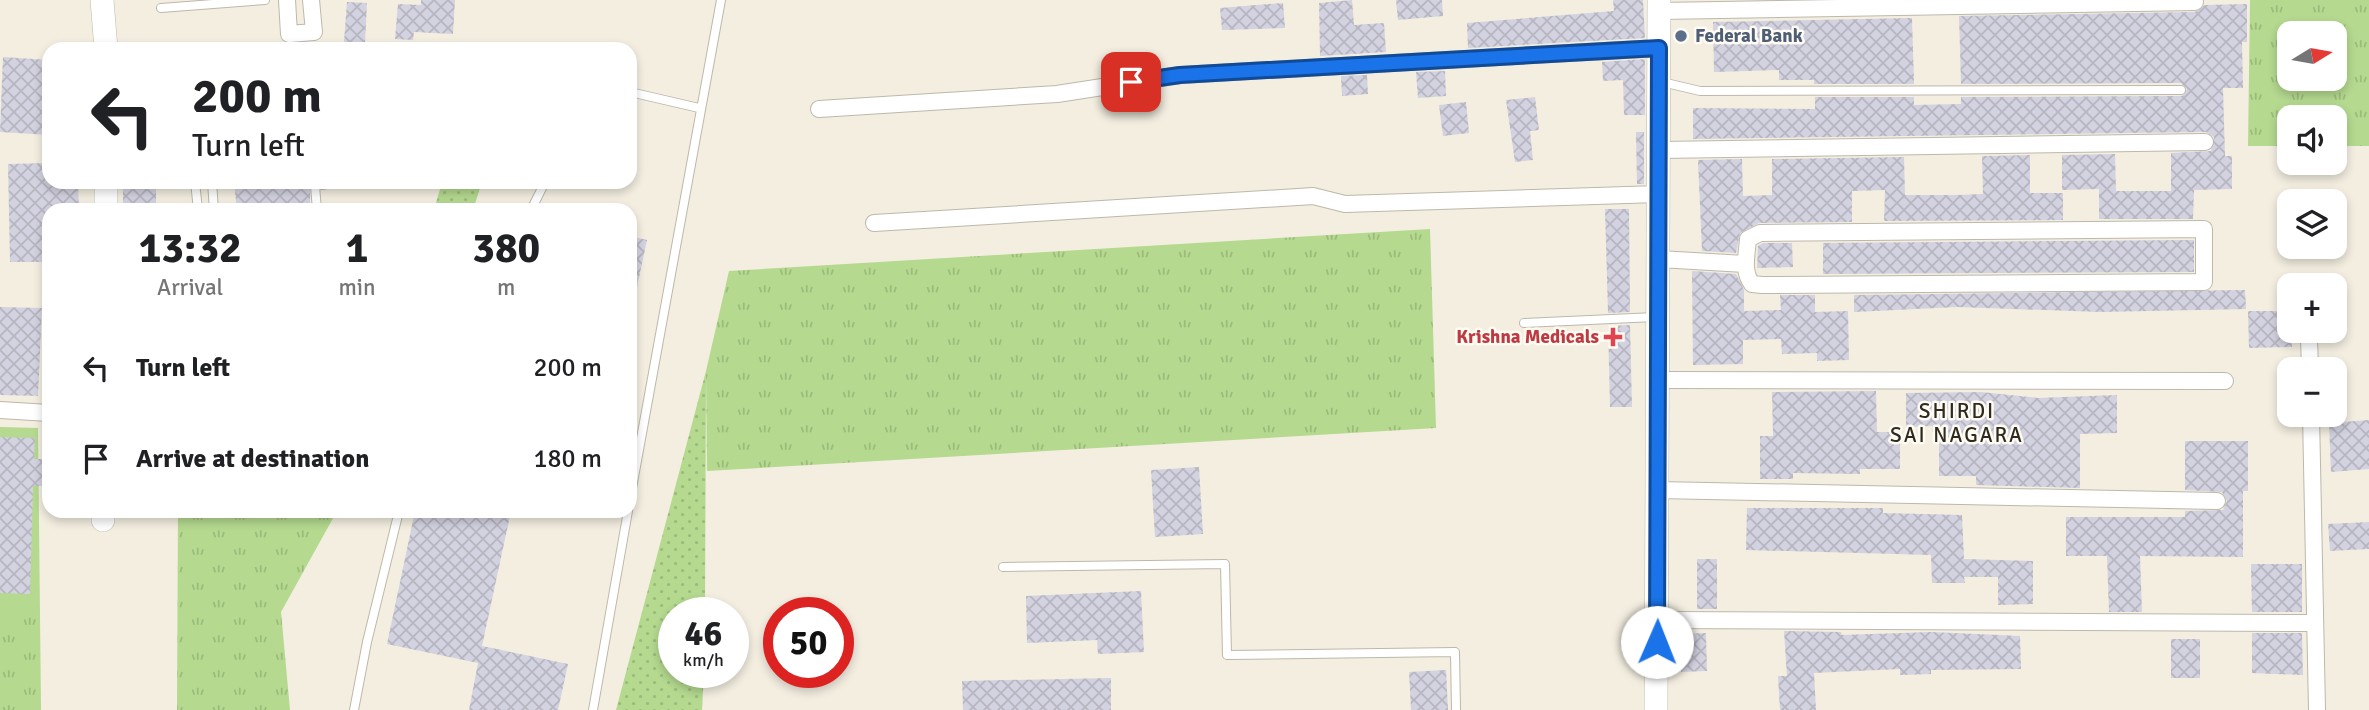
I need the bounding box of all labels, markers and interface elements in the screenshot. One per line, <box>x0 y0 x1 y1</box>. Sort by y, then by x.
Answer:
north arrow <box>2277 21 2347 91</box>
map controls <box>2277 21 2347 427</box>
place label: Federal Bank <box>1695 24 1803 48</box>
marker: Federal Bank <box>1673 28 1689 44</box>
pin <box>1101 52 1161 112</box>
icon: arrive <box>1112 63 1150 101</box>
text: 200 m <box>192 66 322 126</box>
icon: left <box>77 70 168 161</box>
button: sound <box>2277 105 2347 175</box>
text: Turn left <box>192 126 305 165</box>
button: layers <box>2277 189 2347 259</box>
text: 13:32 <box>139 223 242 274</box>
text: 1 <box>346 223 368 274</box>
text: 380 <box>472 223 540 274</box>
text: Arrival <box>157 273 223 302</box>
text: min <box>338 273 376 302</box>
text: m <box>497 273 515 302</box>
button: + <box>2277 273 2347 343</box>
place label: Krishna Medicals <box>1456 325 1599 349</box>
marker: Krishna Medicals <box>1605 329 1621 345</box>
icon: left <box>77 349 115 387</box>
text: Turn left <box>136 352 230 384</box>
text: 200 m <box>533 352 602 384</box>
button: − <box>2277 357 2347 427</box>
district label: SHIRDI SAI NAGARA <box>1890 398 2024 448</box>
icon: arrive <box>77 440 115 478</box>
text: Arrive at destination <box>136 443 369 475</box>
text: 180 m <box>533 443 602 475</box>
speed limit sign: 50 <box>763 597 854 688</box>
position arrow <box>1620 605 1694 679</box>
text: 46 <box>685 612 722 655</box>
text: km/h <box>683 649 724 671</box>

